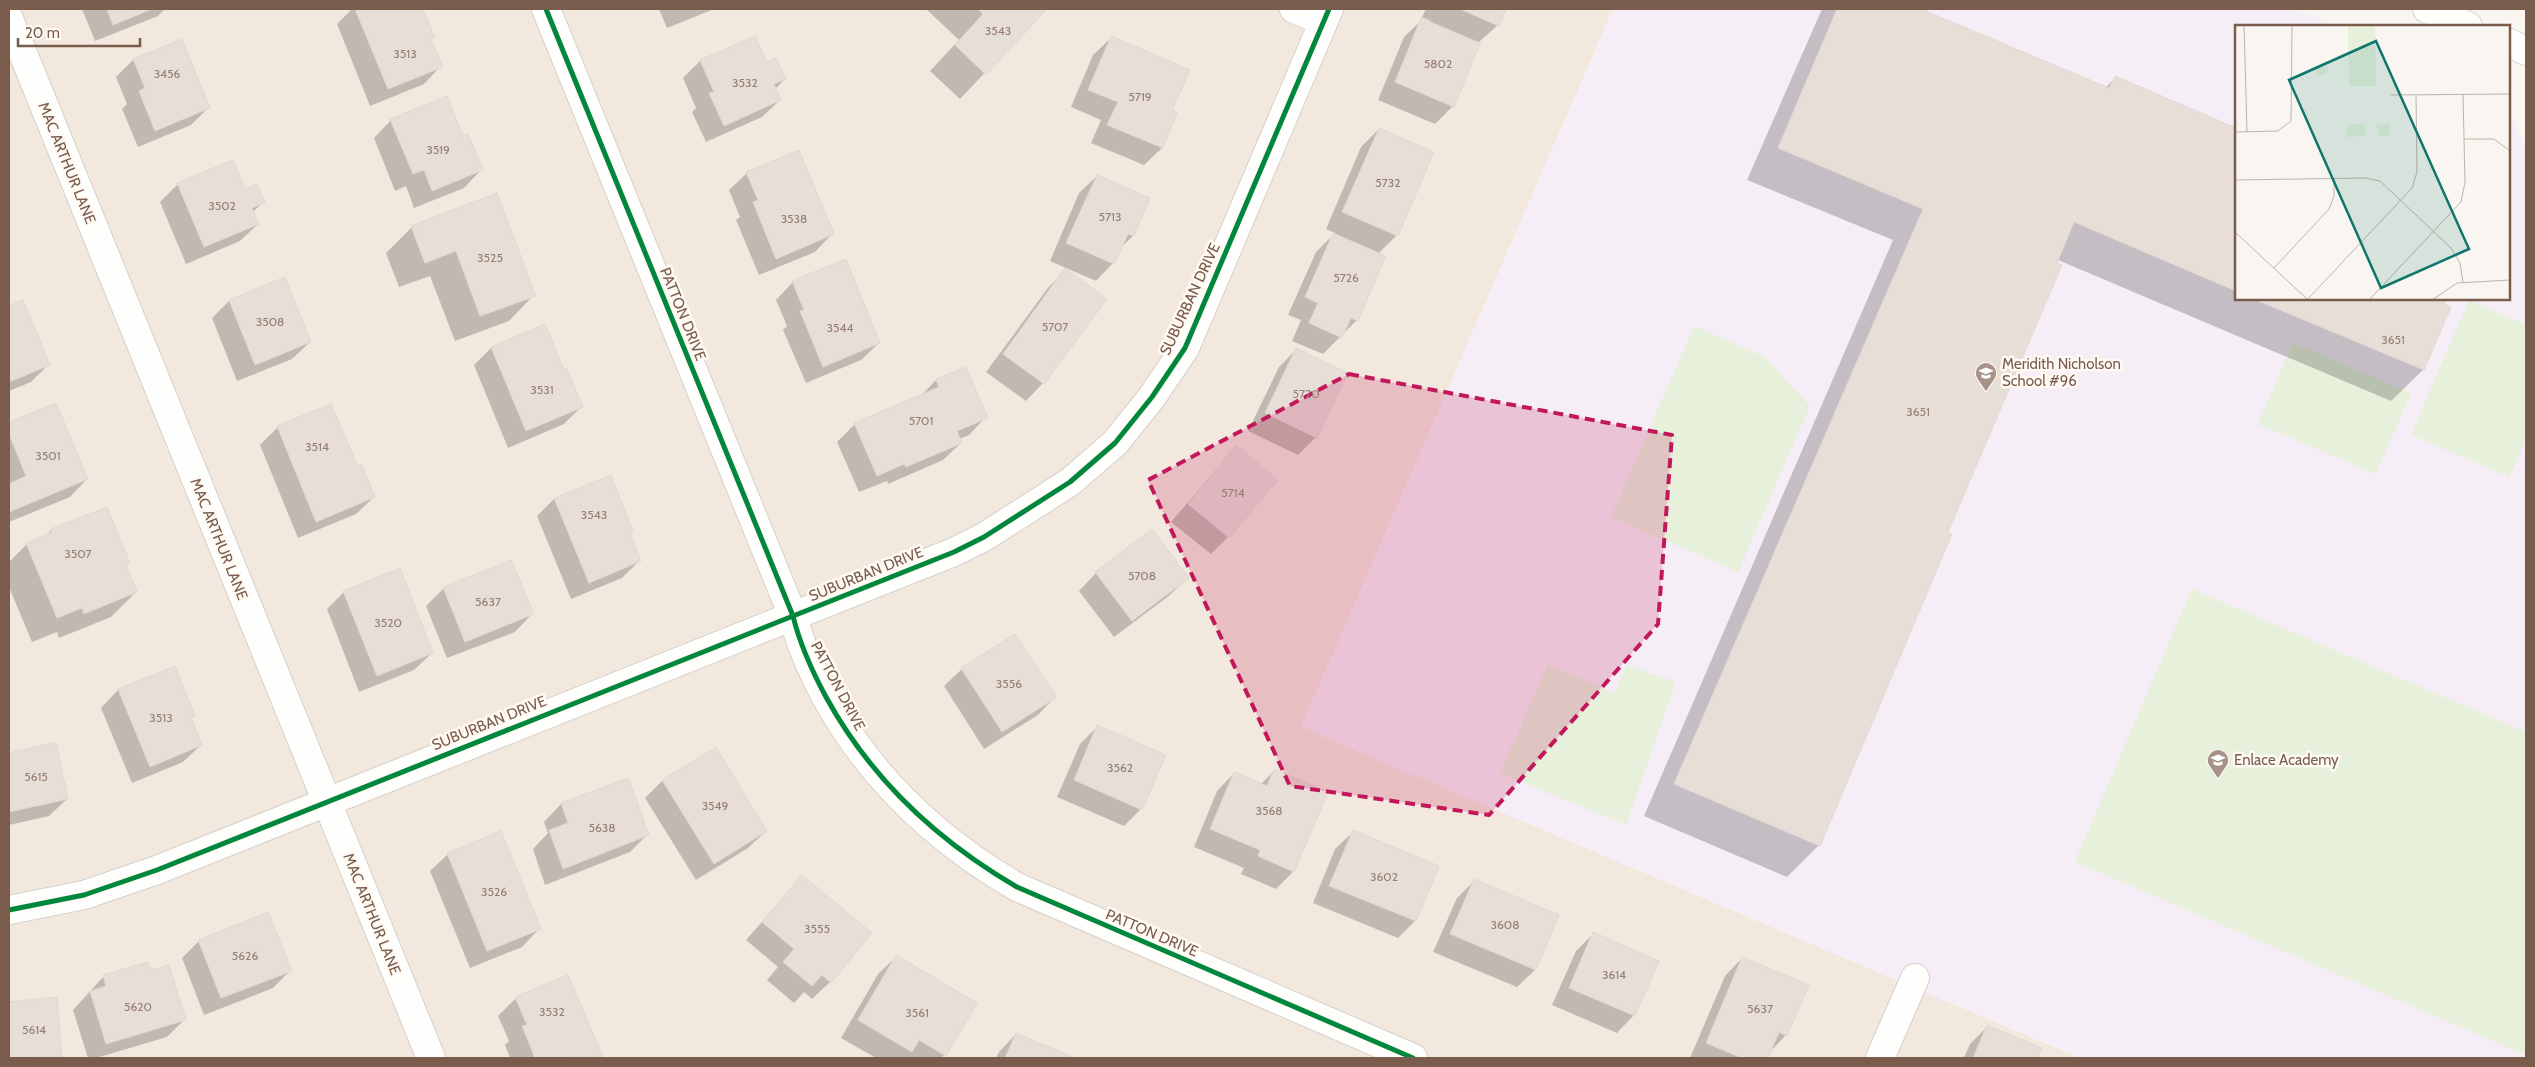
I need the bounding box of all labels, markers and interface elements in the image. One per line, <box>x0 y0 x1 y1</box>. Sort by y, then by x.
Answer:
scale bar <box>18 15 140 47</box>
house number: 3543 <box>985 23 1011 38</box>
text: 20 m <box>25 24 60 42</box>
inset map <box>2235 25 2510 300</box>
house number: 3513 <box>393 46 417 61</box>
house number: 5802 <box>1424 56 1452 71</box>
house number: 3456 <box>154 66 181 81</box>
house number: 3532 <box>732 75 758 90</box>
house number: 5719 <box>1128 89 1152 104</box>
street label: MAC ARTHUR LANE <box>34 100 100 226</box>
house number: 3519 <box>426 142 450 157</box>
house number: 5732 <box>1375 175 1401 190</box>
house number: 3502 <box>208 198 236 213</box>
house number: 5713 <box>1099 209 1121 224</box>
house number: 3538 <box>781 211 807 226</box>
street label: SUBURBAN DRIVE <box>1156 240 1224 358</box>
house number: 3525 <box>477 250 503 265</box>
street label: PATTON DRIVE <box>656 265 710 363</box>
house number: 5726 <box>1333 270 1359 285</box>
house number: 3508 <box>256 314 284 329</box>
house number: 5707 <box>1042 319 1068 334</box>
house number: 3544 <box>827 320 853 335</box>
house number: 3651 <box>2381 332 2405 347</box>
place label: Meridith Nicholson School #96 <box>2002 355 2121 390</box>
school or university icon: Meridith Nicholson School #96 <box>1974 361 1998 392</box>
house number: 3531 <box>530 382 554 397</box>
house number: 5720 <box>1292 386 1320 401</box>
house number: 3651 <box>1906 404 1930 419</box>
house number: 5701 <box>909 413 933 428</box>
house number: 3514 <box>305 439 329 454</box>
house number: 3501 <box>35 448 61 463</box>
street label: MAC ARTHUR LANE <box>186 476 252 602</box>
house number: 5714 <box>1221 485 1245 500</box>
house number: 3543 <box>581 507 607 522</box>
street label: SUBURBAN DRIVE <box>806 543 926 605</box>
house number: 3507 <box>64 546 92 561</box>
house number: 5708 <box>1128 568 1156 583</box>
house number: 5637 <box>475 594 501 609</box>
house number: 3520 <box>374 615 402 630</box>
street label: PATTON DRIVE <box>807 638 869 734</box>
house number: 3556 <box>996 676 1022 691</box>
street label: SUBURBAN DRIVE <box>429 692 549 754</box>
house number: 3513 <box>149 710 173 725</box>
school or university icon: Enlace Academy <box>2206 748 2230 779</box>
place label: Enlace Academy <box>2234 751 2339 769</box>
house number: 3562 <box>1107 760 1133 775</box>
house number: 5615 <box>24 769 48 784</box>
house number: 3549 <box>702 798 729 813</box>
house number: 3568 <box>1255 803 1283 818</box>
house number: 5638 <box>588 820 616 835</box>
street label: MAC ARTHUR LANE <box>339 851 405 977</box>
house number: 3602 <box>1370 869 1398 884</box>
house number: 3526 <box>481 884 507 899</box>
street label: PATTON DRIVE <box>1103 905 1201 961</box>
house number: 3608 <box>1491 917 1519 932</box>
house number: 3555 <box>804 921 830 936</box>
house number: 5626 <box>232 948 258 963</box>
house number: 3614 <box>1602 967 1626 982</box>
house number: 5620 <box>124 999 152 1014</box>
house number: 5637 <box>1747 1001 1773 1016</box>
house number: 3532 <box>539 1004 565 1019</box>
house number: 3561 <box>905 1005 929 1020</box>
house number: 5614 <box>22 1022 46 1037</box>

